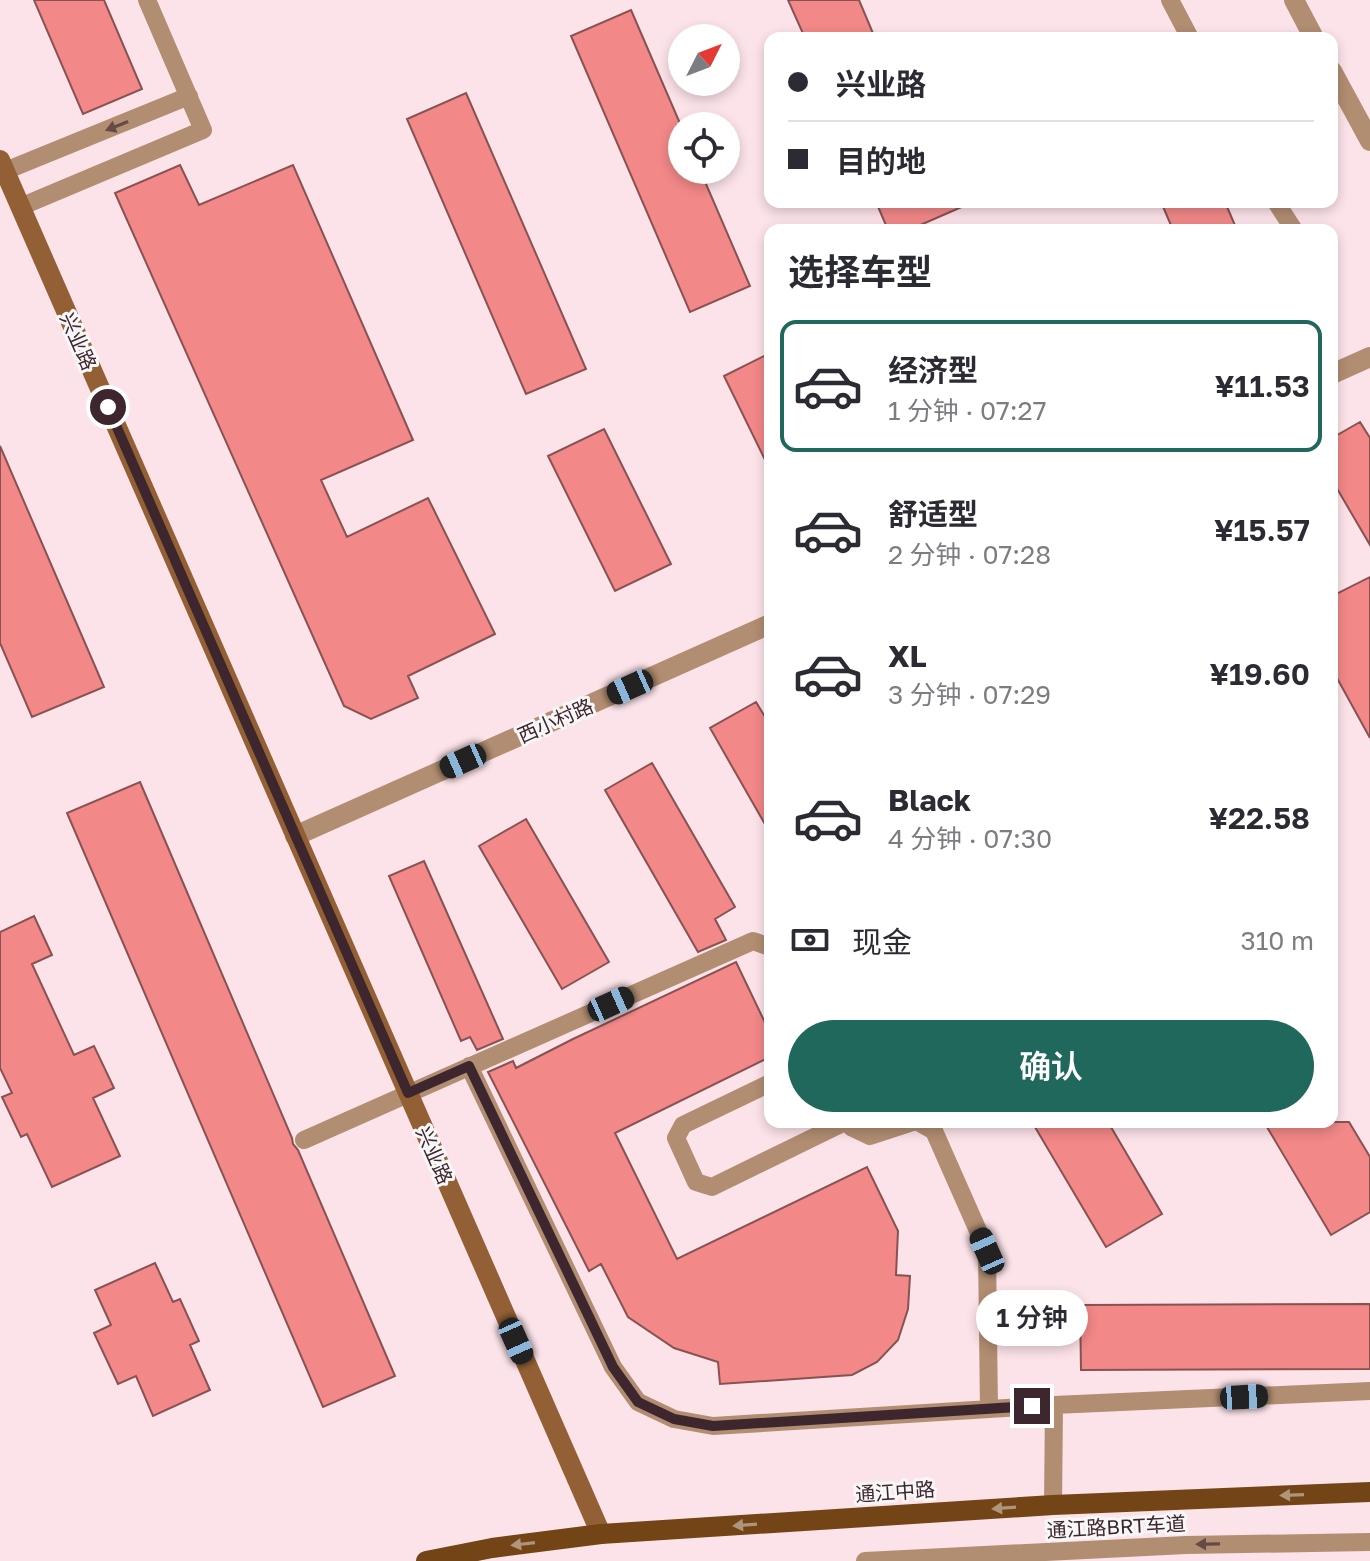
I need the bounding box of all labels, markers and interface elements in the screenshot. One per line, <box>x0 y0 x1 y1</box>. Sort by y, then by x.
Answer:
north arrow <box>668 24 740 96</box>
map controls <box>668 24 740 184</box>
text: 兴业路 <box>836 66 926 102</box>
button: locate <box>668 112 740 184</box>
one-way arrow <box>104 120 128 133</box>
text: 目的地 <box>836 143 926 179</box>
text: 选择车型 <box>788 250 932 293</box>
street label: 兴业路 <box>56 309 102 373</box>
icon: car <box>792 350 864 422</box>
text: 经济型 <box>888 352 978 388</box>
text: ¥11.53 <box>1215 368 1310 404</box>
route start <box>90 389 126 425</box>
text: 1 分钟 · 07:27 <box>888 395 1046 426</box>
icon: car <box>792 494 864 566</box>
text: 舒适型 <box>888 496 978 532</box>
text: ¥15.57 <box>1214 512 1310 548</box>
text: 2 分钟 · 07:28 <box>888 539 1051 570</box>
icon: car <box>792 638 864 710</box>
text: XL <box>888 638 927 674</box>
text: ¥19.60 <box>1209 656 1310 692</box>
car <box>603 666 657 708</box>
text: 3 分钟 · 07:29 <box>888 679 1051 710</box>
street label: 西小村路 <box>514 693 596 747</box>
car <box>436 740 490 782</box>
icon: car <box>792 782 864 854</box>
text: Black <box>888 782 971 818</box>
text: ¥22.58 <box>1208 800 1310 836</box>
text: 4 分钟 · 07:30 <box>888 823 1052 854</box>
icon: cash <box>788 918 832 962</box>
text: 现金 <box>852 924 912 960</box>
text: 310 m <box>1241 925 1314 956</box>
car <box>584 983 638 1025</box>
button: 确认 <box>788 1020 1314 1112</box>
street label: 兴业路 <box>412 1123 458 1187</box>
car <box>966 1224 1008 1278</box>
callout: 1 分钟 <box>976 1290 1088 1346</box>
text: 1 分钟 <box>996 1302 1068 1333</box>
car <box>495 1314 537 1368</box>
car <box>1219 1384 1269 1410</box>
route end <box>1014 1388 1050 1424</box>
street label: 通江中路 <box>854 1476 936 1506</box>
one-way arrow <box>1279 1489 1304 1502</box>
one-way arrow <box>991 1502 1016 1515</box>
street label: 通江路BRT车道 <box>1046 1510 1186 1542</box>
one-way arrow <box>732 1519 757 1532</box>
one-way arrow <box>510 1538 535 1551</box>
one-way arrow <box>1195 1538 1220 1551</box>

